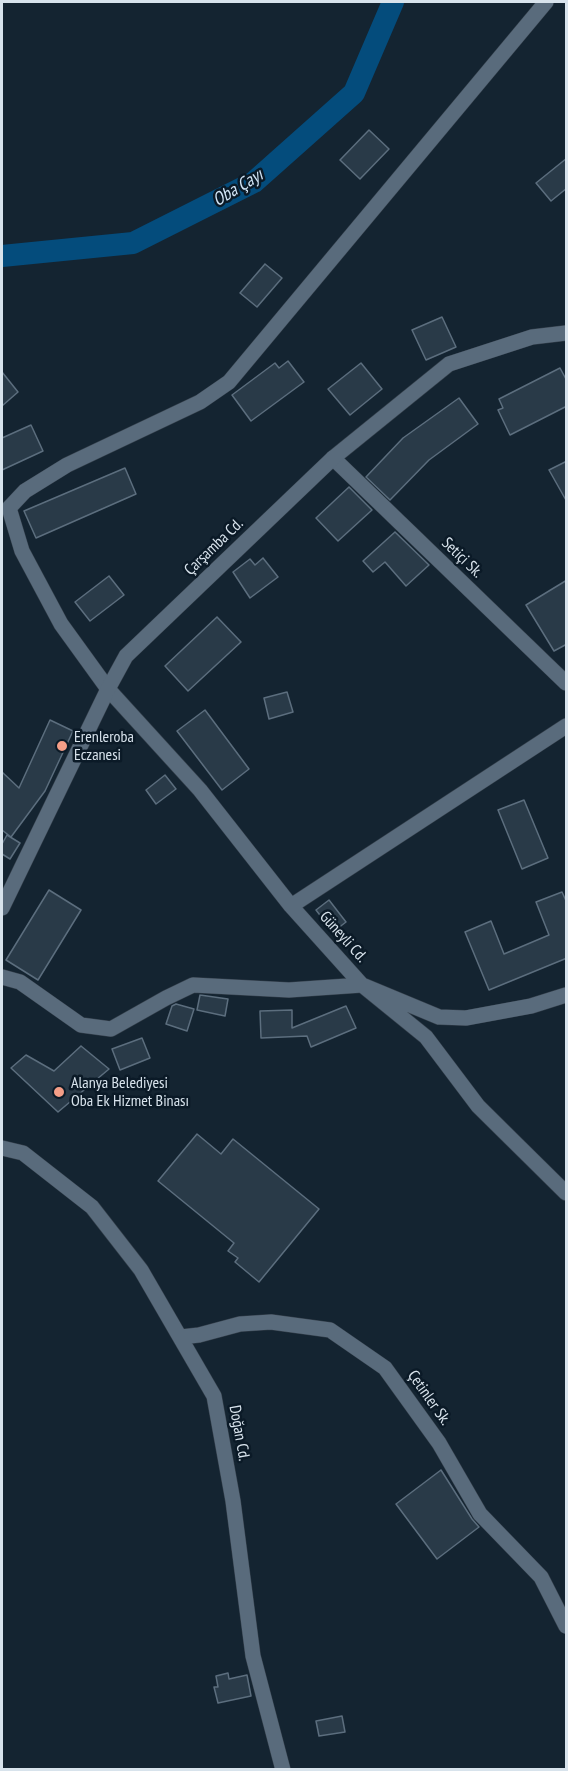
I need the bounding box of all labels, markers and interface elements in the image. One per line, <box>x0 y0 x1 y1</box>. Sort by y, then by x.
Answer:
water label: Oba Çayı <box>209 165 267 211</box>
street label: Çarşamba Cd. <box>181 514 247 580</box>
street label: Setiçi Sk. <box>437 534 487 582</box>
place label: Erenleroba Eczanesi <box>74 727 134 765</box>
marker: Erenleroba Eczanesi <box>55 739 69 753</box>
street label: Güneyli Cd. <box>315 908 371 966</box>
place label: Alanya Belediyesi Oba Ek Hizmet Binası <box>71 1073 189 1111</box>
marker: Alanya Belediyesi Oba Ek Hizmet Binası <box>52 1085 66 1099</box>
street label: Çetinler Sk. <box>403 1367 455 1429</box>
street label: Doğan Cd. <box>225 1404 253 1462</box>

